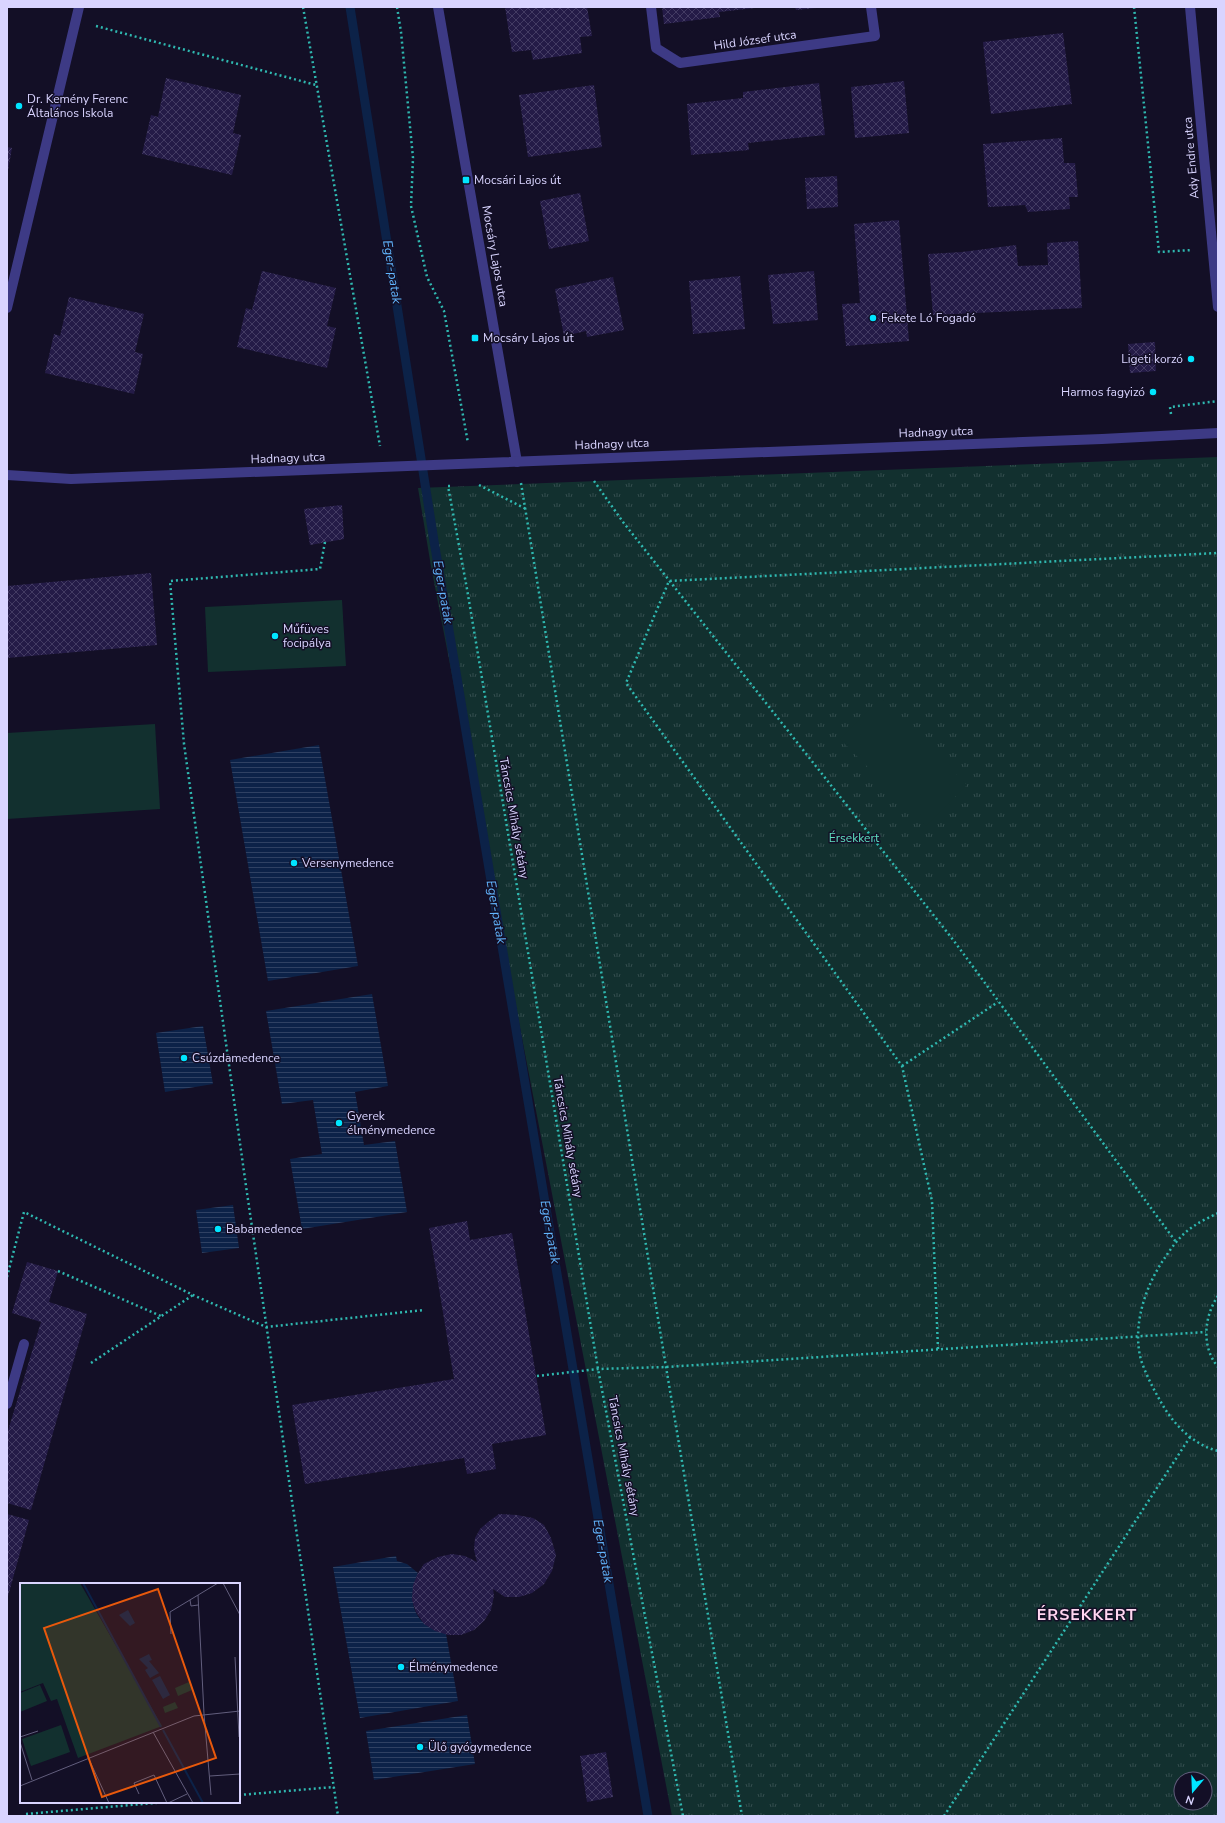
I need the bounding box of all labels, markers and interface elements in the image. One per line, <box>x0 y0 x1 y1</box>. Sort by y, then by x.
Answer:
street label: Hild József utca <box>713 26 797 54</box>
place label: Dr. Kemény Ferenc Általános Iskola <box>27 91 128 121</box>
marker: Dr. Kemény Ferenc Általános Iskola <box>14 101 24 111</box>
street label: Ady Endre utca <box>1179 116 1203 200</box>
place label: Mocsári Lajos út <box>474 172 562 188</box>
marker: Mocsári Lajos út <box>461 175 471 185</box>
street label: Mocsáry Lajos utca <box>478 204 512 308</box>
water label: Eger-patak <box>378 239 406 306</box>
place label: Fekete Ló Fogadó <box>881 310 976 326</box>
marker: Fekete Ló Fogadó <box>868 313 878 323</box>
place label: Mocsáry Lajos út <box>483 330 574 346</box>
marker: Mocsáry Lajos út <box>470 333 480 343</box>
place label: Ligeti korzó <box>1121 351 1183 367</box>
marker: Ligeti korzó <box>1186 354 1196 364</box>
place label: Harmos fagyizó <box>1061 384 1145 400</box>
marker: Harmos fagyizó <box>1148 387 1158 397</box>
street label: Hadnagy utca <box>898 423 974 441</box>
street label: Hadnagy utca <box>574 435 650 453</box>
street label: Hadnagy utca <box>250 449 326 467</box>
water label: Eger-patak <box>429 559 458 626</box>
place label: Műfüves focipálya <box>283 621 331 651</box>
marker: Műfüves focipálya <box>270 631 280 641</box>
street label: Táncsics Mihály sétány <box>495 756 533 881</box>
park label: Érsekkert <box>829 830 880 846</box>
place label: Versenymedence <box>301 855 394 871</box>
marker: Versenymedence <box>289 858 299 868</box>
water label: Eger-patak <box>482 879 511 946</box>
place label: Csúzdamedence <box>192 1050 280 1066</box>
marker: Csúzdamedence <box>179 1053 189 1063</box>
street label: Táncsics Mihály sétány <box>549 1075 587 1200</box>
place label: Gyerek élménymedence <box>347 1108 435 1138</box>
marker: Gyerek élménymedence <box>334 1118 344 1128</box>
water label: Eger-patak <box>536 1199 565 1266</box>
place label: Babamedence <box>226 1221 303 1237</box>
marker: Babamedence <box>213 1224 223 1234</box>
street label: Táncsics Mihály sétány <box>604 1394 644 1518</box>
water label: Eger-patak <box>589 1518 618 1585</box>
inset map <box>20 1583 240 1803</box>
district label: ÉRSEKKERT <box>1037 1604 1137 1626</box>
place label: Élménymedence <box>409 1659 498 1675</box>
marker: Élménymedence <box>396 1662 406 1672</box>
place label: Ülő gyógymedence <box>428 1739 532 1755</box>
marker: Ülő gyógymedence <box>415 1742 425 1752</box>
north arrow <box>1173 1771 1213 1811</box>
text: N <box>1184 1792 1196 1808</box>

